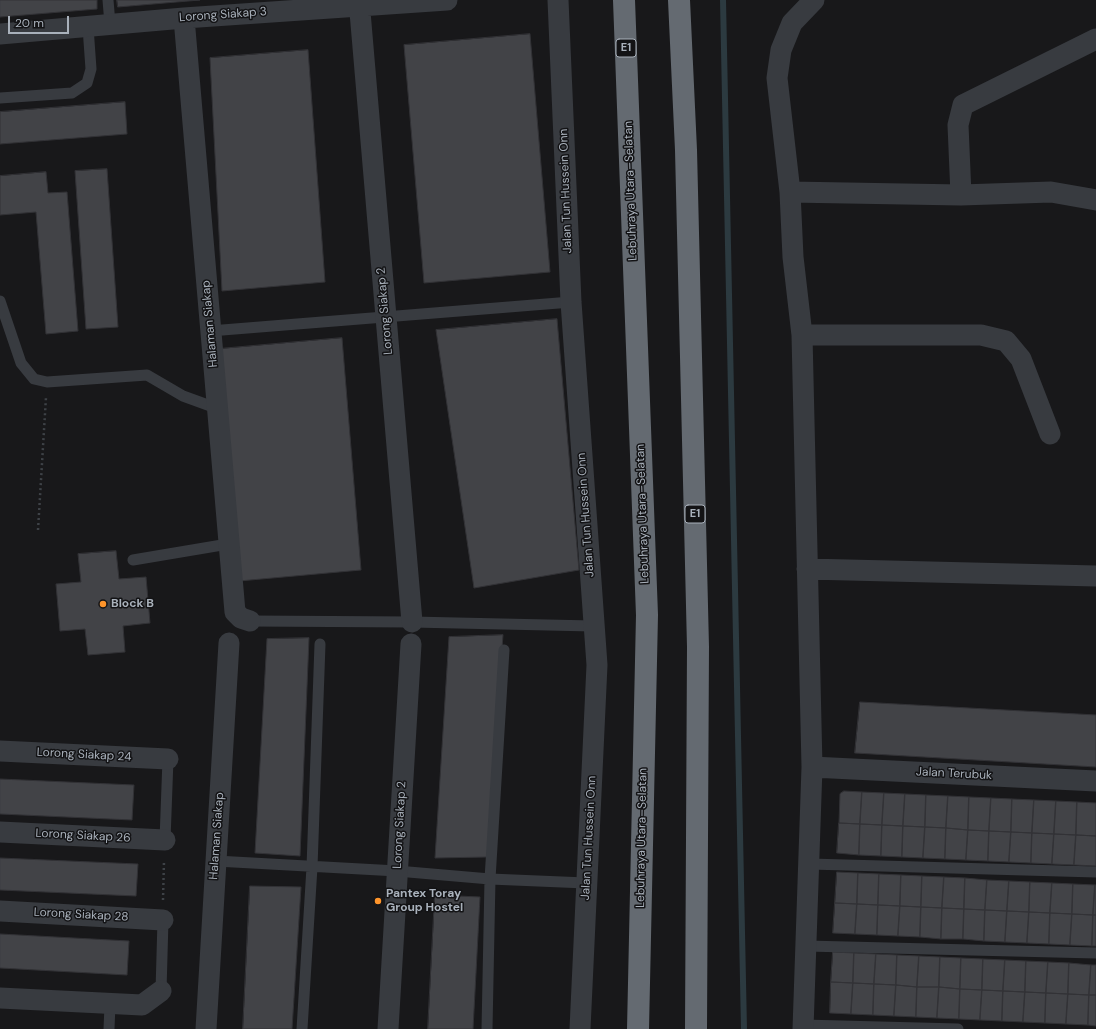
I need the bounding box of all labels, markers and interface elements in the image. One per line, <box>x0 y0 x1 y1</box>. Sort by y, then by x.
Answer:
street label: Lorong Siakap 3 <box>179 5 267 25</box>
scale bar <box>10 8 71 34</box>
text: 20 m <box>15 15 44 31</box>
road number: E1 <box>616 39 636 57</box>
street label: Lebuhraya Utara–Selatan <box>621 121 641 261</box>
street label: Jalan Tun Hussein Onn <box>557 128 575 254</box>
street label: Lorong Siakap 2 <box>374 267 396 355</box>
street label: Halaman Siakap <box>199 280 221 368</box>
street label: Lebuhraya Utara–Selatan <box>633 444 653 584</box>
street label: Jalan Tun Hussein Onn <box>574 452 598 578</box>
road number: E1 <box>685 505 705 523</box>
place label: Block B <box>111 597 154 611</box>
marker: Block B <box>98 599 108 609</box>
street label: Lorong Siakap 24 <box>36 745 132 765</box>
street label: Jalan Terubuk <box>916 765 992 783</box>
street label: Lebuhraya Utara–Selatan <box>634 768 650 908</box>
street label: Jalan Tun Hussein Onn <box>579 775 599 901</box>
street label: Lorong Siakap 2 <box>391 781 409 869</box>
street label: Halaman Siakap <box>207 792 227 880</box>
street label: Lorong Siakap 26 <box>35 826 131 846</box>
place label: Pantex Toray Group Hostel <box>386 887 463 915</box>
marker: Pantex Toray Group Hostel <box>373 896 383 906</box>
street label: Lorong Siakap 28 <box>33 905 129 925</box>

